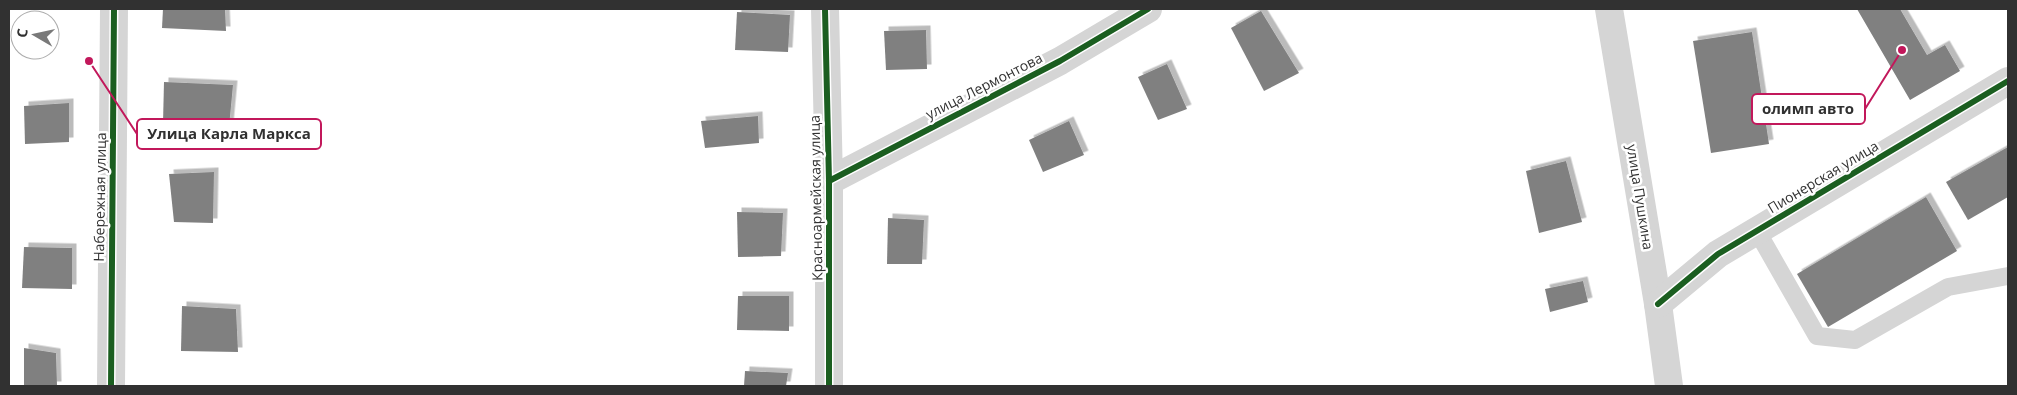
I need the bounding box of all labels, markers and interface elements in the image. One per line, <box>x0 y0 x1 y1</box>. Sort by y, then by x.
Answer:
north arrow <box>10 10 60 60</box>
text: С <box>12 27 32 39</box>
street label: улица Лермонтова <box>922 48 1045 123</box>
callout: олимп авто <box>1752 94 1865 124</box>
text: олимп авто <box>1762 98 1854 118</box>
street label: Красноармейская улица <box>805 115 826 281</box>
callout: Улица Карла Маркса <box>137 119 321 149</box>
text: Улица Карла Маркса <box>147 123 311 143</box>
street label: Набережная улица <box>89 132 110 262</box>
street label: Пионерская улица <box>1764 136 1882 217</box>
street label: улица Пушкина <box>1623 143 1658 251</box>

